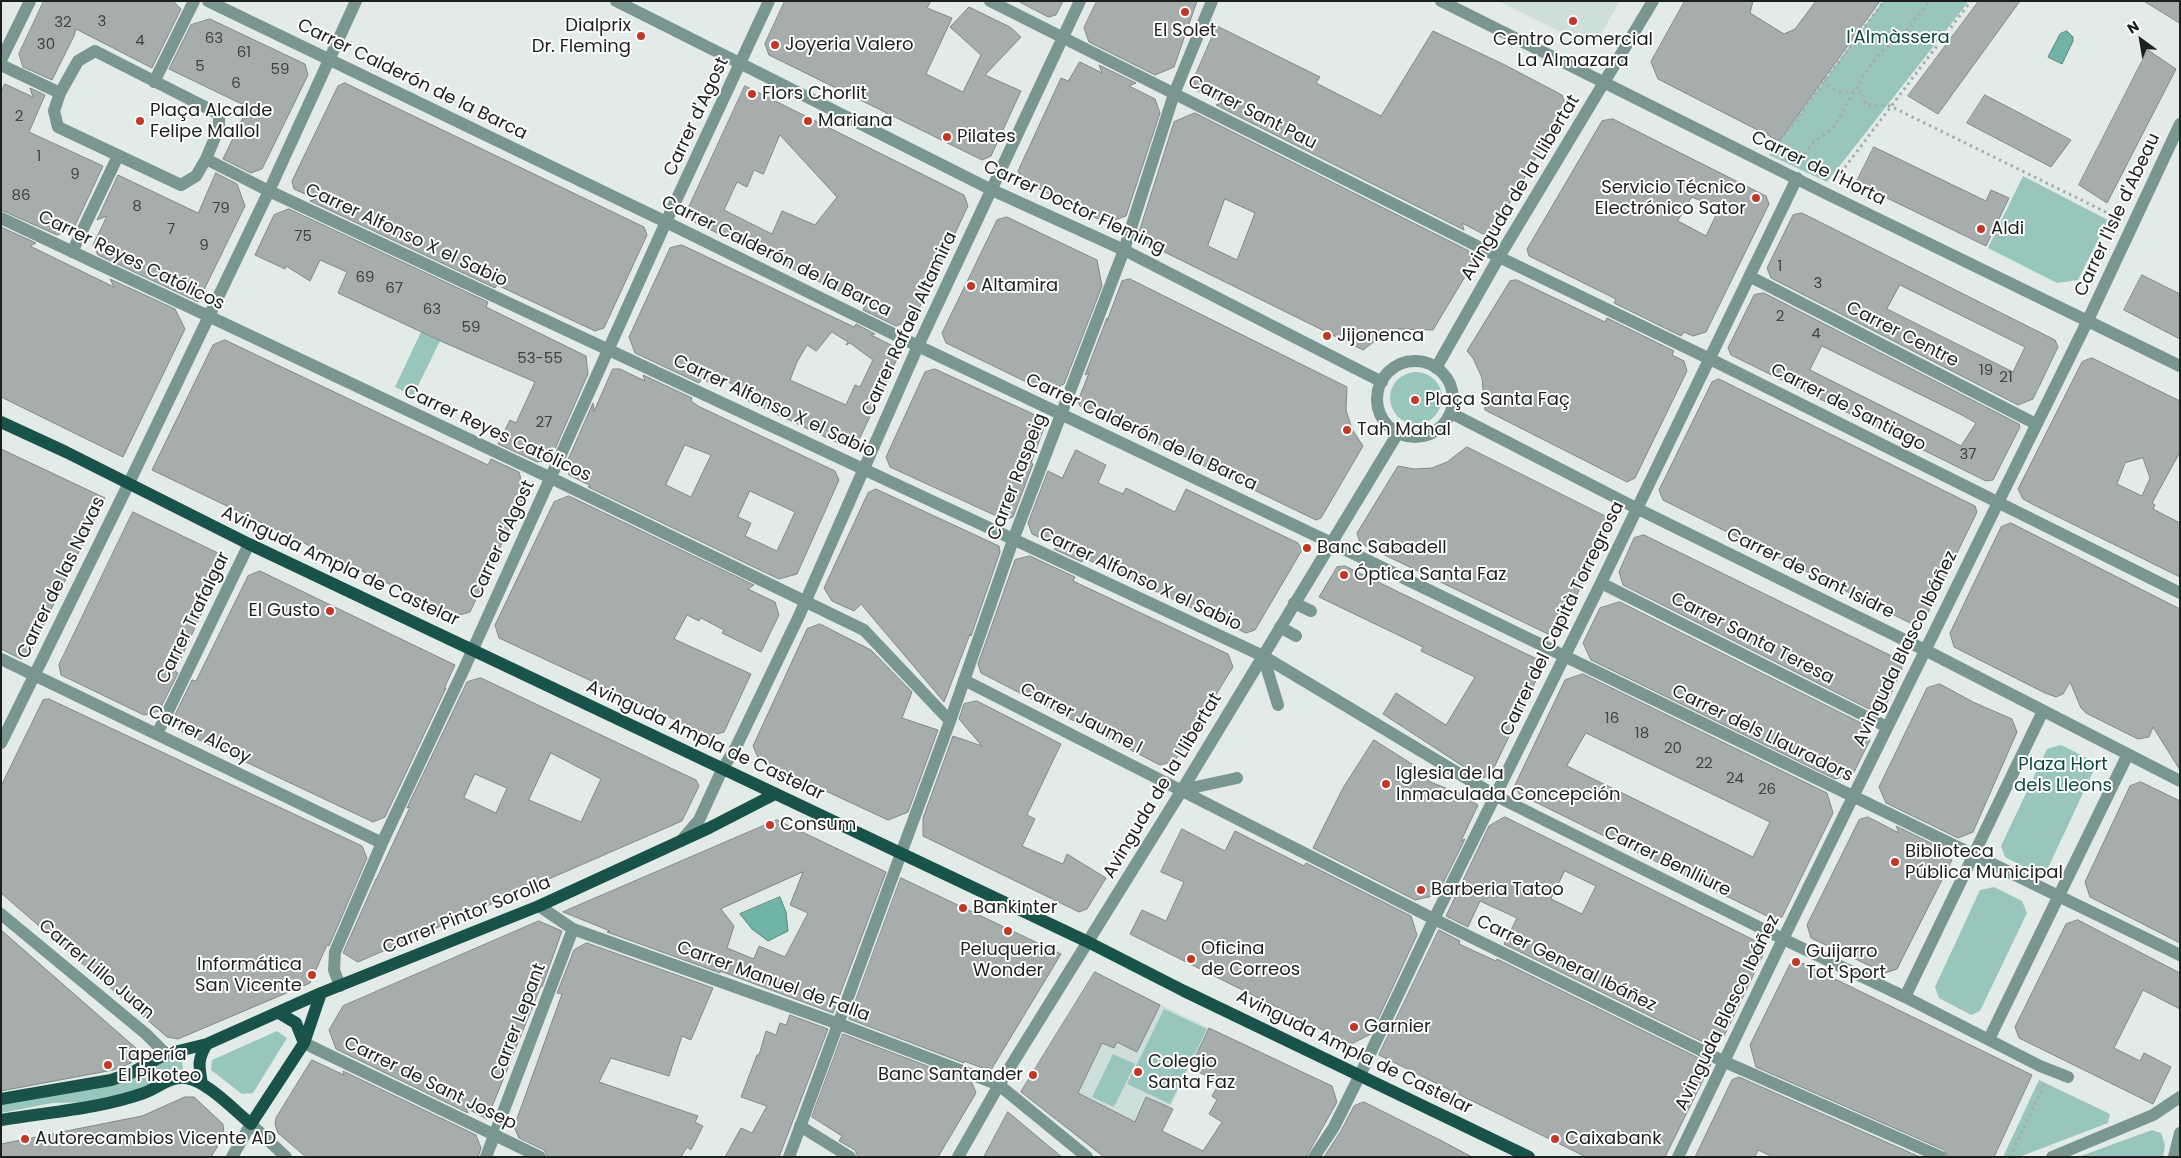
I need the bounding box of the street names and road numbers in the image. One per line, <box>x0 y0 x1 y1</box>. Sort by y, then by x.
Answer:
street label: Carrer Calderón de la Barca <box>294 15 530 145</box>
street label: Carrer d'Agost <box>660 54 734 180</box>
street label: Carrer Sant Pau <box>1184 71 1320 155</box>
street label: Avinguda de la Llibertat <box>1457 91 1585 285</box>
street label: Carrer de l'Horta <box>1747 127 1889 211</box>
street label: Carrer l'Isle d'Abeau <box>2071 130 2165 300</box>
street label: Carrer Doctor Fleming <box>980 156 1168 260</box>
street label: Carrer Alfonso X el Sabio <box>301 180 511 292</box>
street label: Carrer Calderón de la Barca <box>658 192 894 322</box>
street label: Carrer Reyes Católicos <box>34 206 228 316</box>
street label: Carrer Rafael Altamira <box>858 228 962 420</box>
street label: Carrer Centre <box>1842 297 1962 373</box>
street label: Carrer Alfonso X el Sabio <box>669 351 879 463</box>
street label: Carrer de Santiago <box>1767 359 1929 457</box>
street label: Carrer Calderón de la Barca <box>1022 370 1260 496</box>
street label: Carrer Reyes Católicos <box>400 381 594 487</box>
street label: Carrer Raspeig <box>984 410 1052 544</box>
street label: Carrer d'Agost <box>466 477 540 603</box>
street label: Carrer de las Navas <box>13 493 111 663</box>
street label: Carrer del Capità Torregrosa <box>1497 498 1629 740</box>
street label: Avinguda Ampla de Castelar <box>218 502 462 632</box>
street label: Carrer Alfonso X el Sabio <box>1035 524 1245 636</box>
street label: Carrer de Sant Isidre <box>1722 524 1898 624</box>
street label: Carrer Trafalgar <box>153 548 235 688</box>
street label: Avinguda Blasco Ibáñez <box>1849 548 1963 750</box>
street label: Carrer Santa Teresa <box>1667 588 1837 690</box>
street label: Avinguda Ampla de Castelar <box>583 676 827 806</box>
street label: Carrer Jaume I <box>1016 679 1146 759</box>
street label: Carrer dels Llauradors <box>1668 681 1856 787</box>
street label: Avinguda de la Llibertat <box>1099 689 1227 883</box>
street label: Carrer Alcoy <box>144 701 254 769</box>
street label: Carrer Benlliure <box>1600 822 1734 902</box>
street label: Carrer Pintor Sorolla <box>380 872 554 960</box>
street label: Carrer General Ibáñez <box>1472 911 1660 1017</box>
street label: Avinguda Blasco Ibáñez <box>1671 912 1785 1114</box>
street label: Carrer Lillo Juan <box>34 915 158 1025</box>
street label: Carrer Manuel de Falla <box>674 937 872 1027</box>
street label: Carrer Lepant <box>487 960 551 1084</box>
street label: Avinguda Ampla de Castelar <box>1232 986 1476 1120</box>
street label: Carrer de Sant Josep <box>340 1033 520 1135</box>

